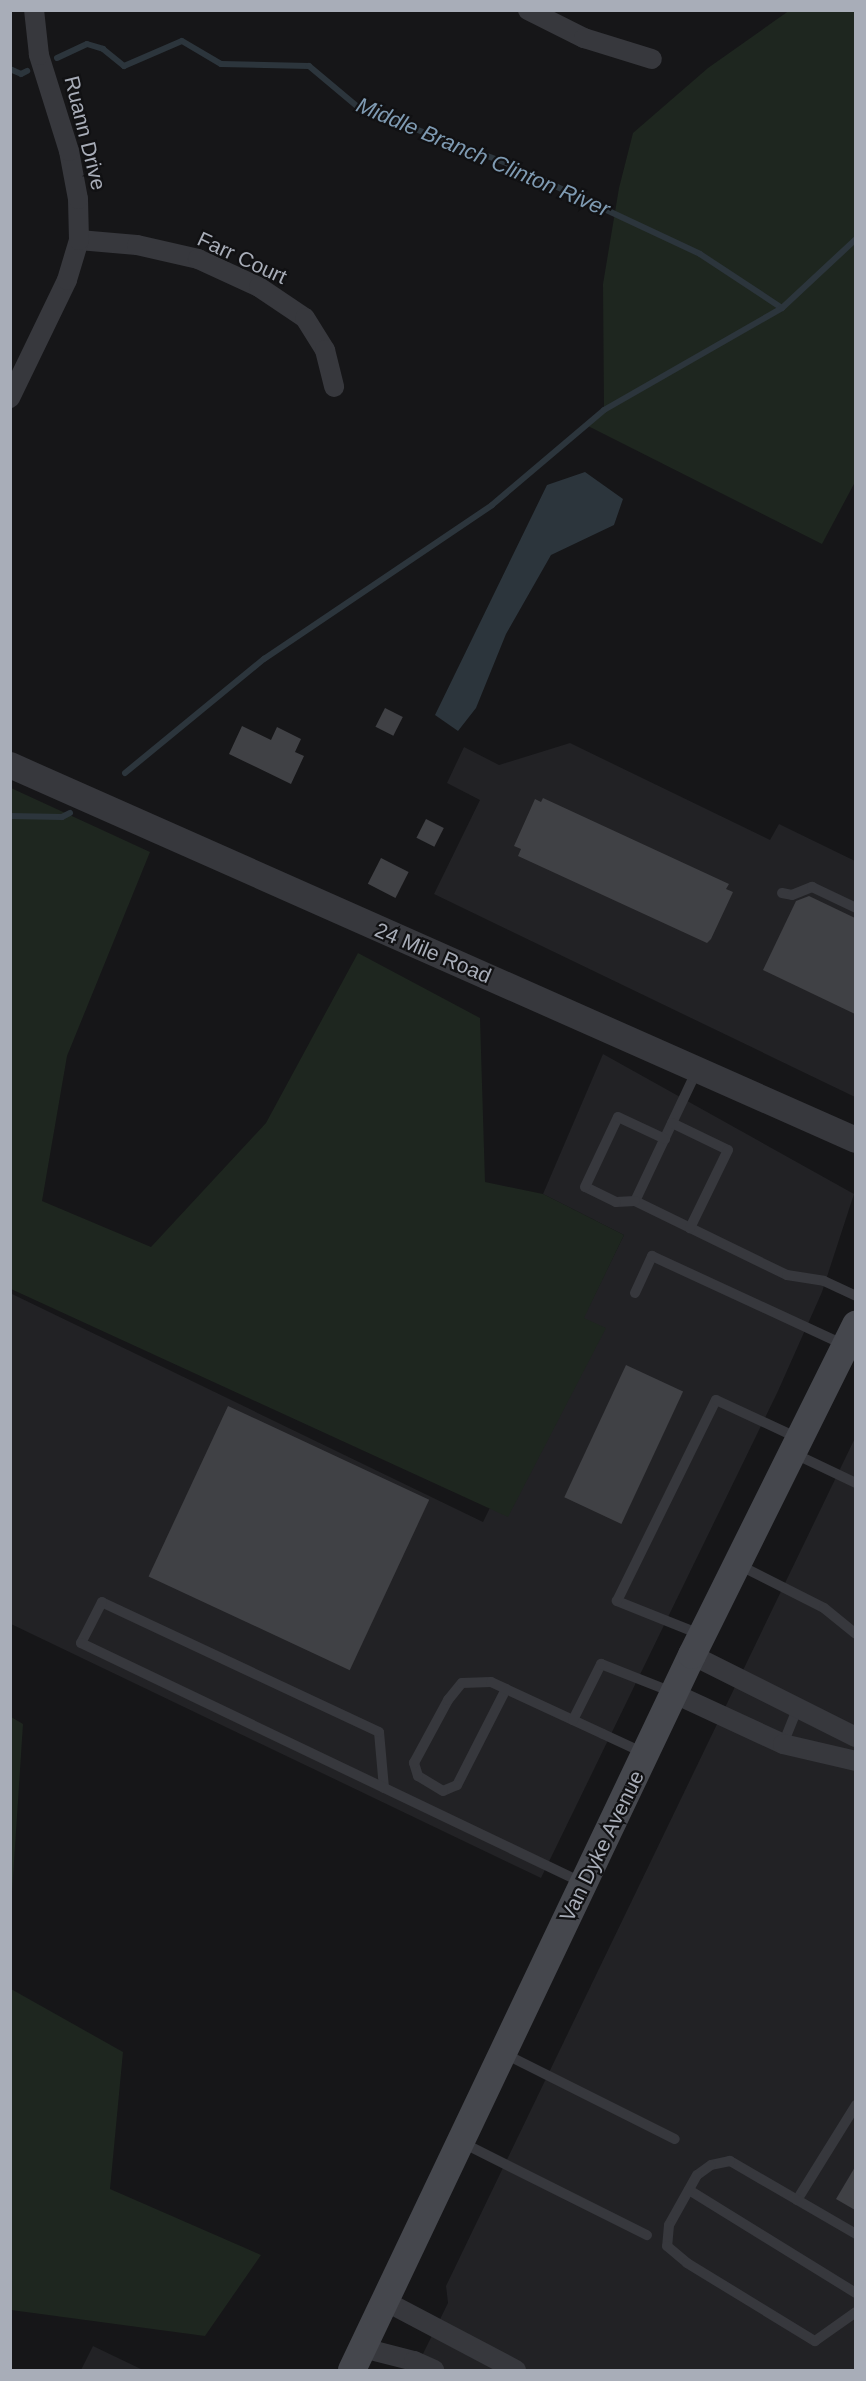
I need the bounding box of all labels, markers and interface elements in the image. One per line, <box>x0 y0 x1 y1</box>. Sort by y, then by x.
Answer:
street label: Ruann Drive <box>59 73 111 193</box>
water label: Middle Branch Clinton River <box>352 92 614 222</box>
street label: Farr Court <box>193 226 291 290</box>
street label: 24 Mile Road <box>371 917 495 989</box>
street label: Van Dyke Avenue <box>554 1766 650 1926</box>

